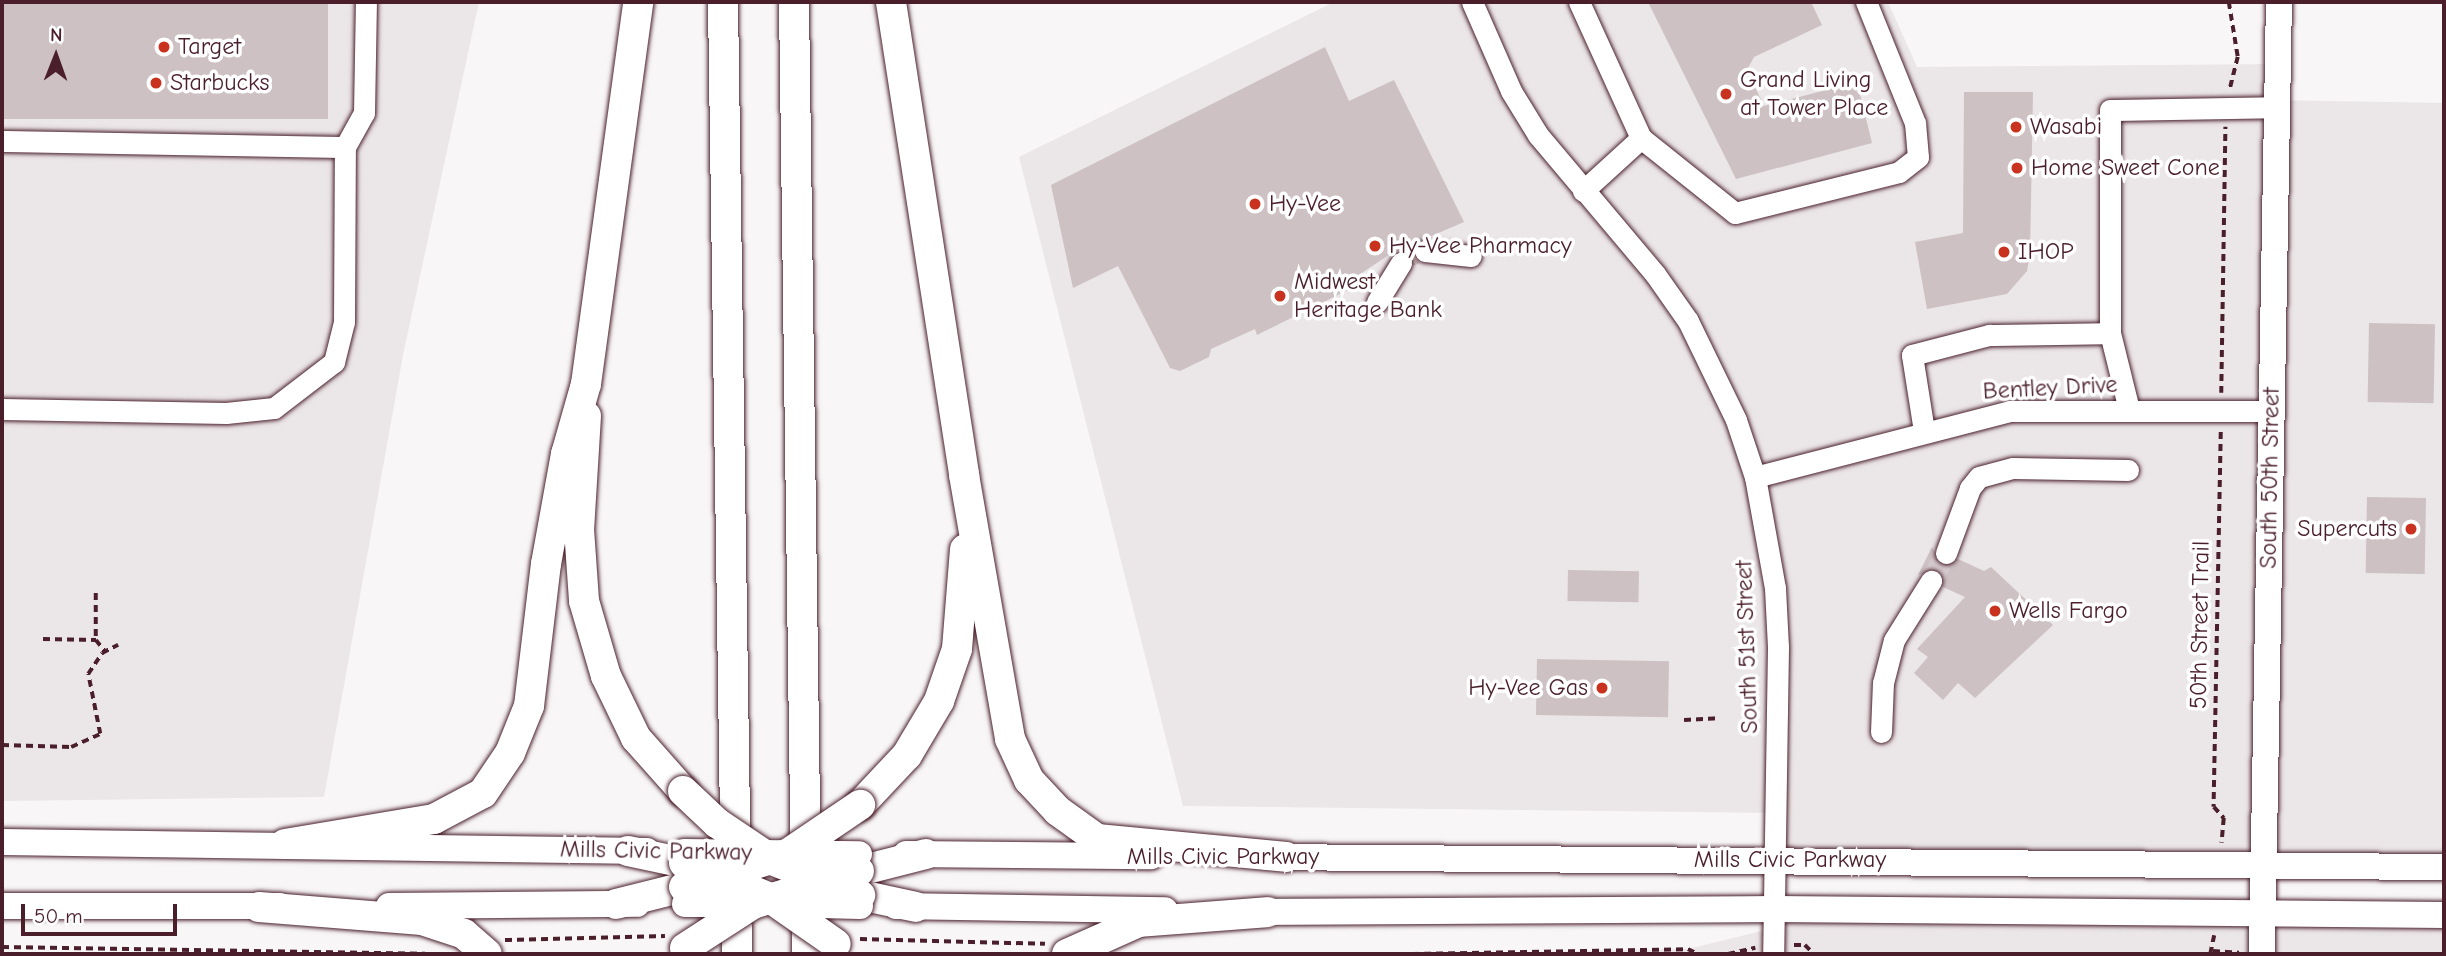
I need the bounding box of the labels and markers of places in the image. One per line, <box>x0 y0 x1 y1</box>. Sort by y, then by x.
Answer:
place label: Target <box>178 33 241 61</box>
marker: Target <box>156 39 172 55</box>
place label: Grand Living at Tower Place <box>1740 66 1888 122</box>
place label: Starbucks <box>170 69 270 97</box>
marker: Starbucks <box>148 75 164 91</box>
marker: Grand Living at Tower Place <box>1718 86 1734 102</box>
place label: Wasabi <box>2030 113 2102 141</box>
marker: Wasabi <box>2008 119 2024 135</box>
place label: Home Sweet Cone <box>2031 154 2220 182</box>
marker: Home Sweet Cone <box>2009 160 2025 176</box>
place label: Hy-Vee <box>1269 190 1341 218</box>
marker: Hy-Vee <box>1247 196 1263 212</box>
place label: Hy-Vee Pharmacy <box>1389 232 1572 260</box>
marker: Hy-Vee Pharmacy <box>1367 238 1383 254</box>
place label: IHOP <box>2018 238 2074 266</box>
marker: IHOP <box>1996 244 2012 260</box>
place label: Midwest Heritage Bank <box>1294 268 1442 324</box>
marker: Midwest Heritage Bank <box>1272 288 1288 304</box>
place label: Supercuts <box>2297 515 2397 543</box>
marker: Supercuts <box>2403 521 2419 537</box>
place label: Wells Fargo <box>2009 597 2128 625</box>
marker: Wells Fargo <box>1987 603 2003 619</box>
place label: Hy-Vee Gas <box>1468 674 1588 702</box>
marker: Hy-Vee Gas <box>1594 680 1610 696</box>

